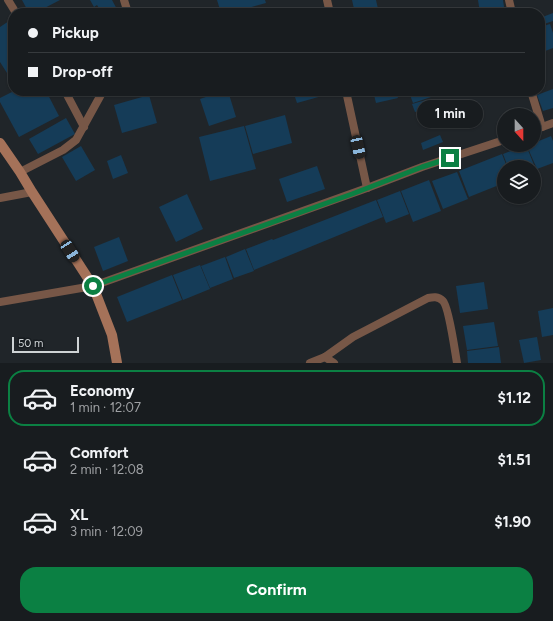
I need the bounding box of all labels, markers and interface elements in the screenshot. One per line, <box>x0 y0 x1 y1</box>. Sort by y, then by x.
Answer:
text: Pickup <box>52 24 99 42</box>
text: Drop-off <box>52 63 113 81</box>
callout: 1 min <box>417 100 483 128</box>
text: 1 min <box>435 106 465 121</box>
north arrow <box>497 108 541 152</box>
map controls <box>497 108 541 204</box>
car <box>350 134 366 160</box>
route end <box>441 149 459 167</box>
button: layers <box>497 160 541 204</box>
car <box>58 238 82 264</box>
route start <box>84 277 102 295</box>
scale bar <box>12 335 79 354</box>
text: 50 m <box>18 337 43 350</box>
icon: car <box>22 380 58 416</box>
text: Economy <box>70 382 135 400</box>
text: $1.12 <box>498 389 531 407</box>
text: 1 min · 12:07 <box>70 400 141 415</box>
icon: car <box>22 442 58 478</box>
text: Comfort <box>70 444 129 462</box>
text: $1.51 <box>498 451 531 469</box>
text: 2 min · 12:08 <box>70 462 144 477</box>
icon: car <box>22 504 58 540</box>
text: XL <box>70 506 88 524</box>
text: $1.90 <box>494 513 531 531</box>
text: 3 min · 12:09 <box>70 524 143 539</box>
button: Confirm <box>20 567 533 613</box>

